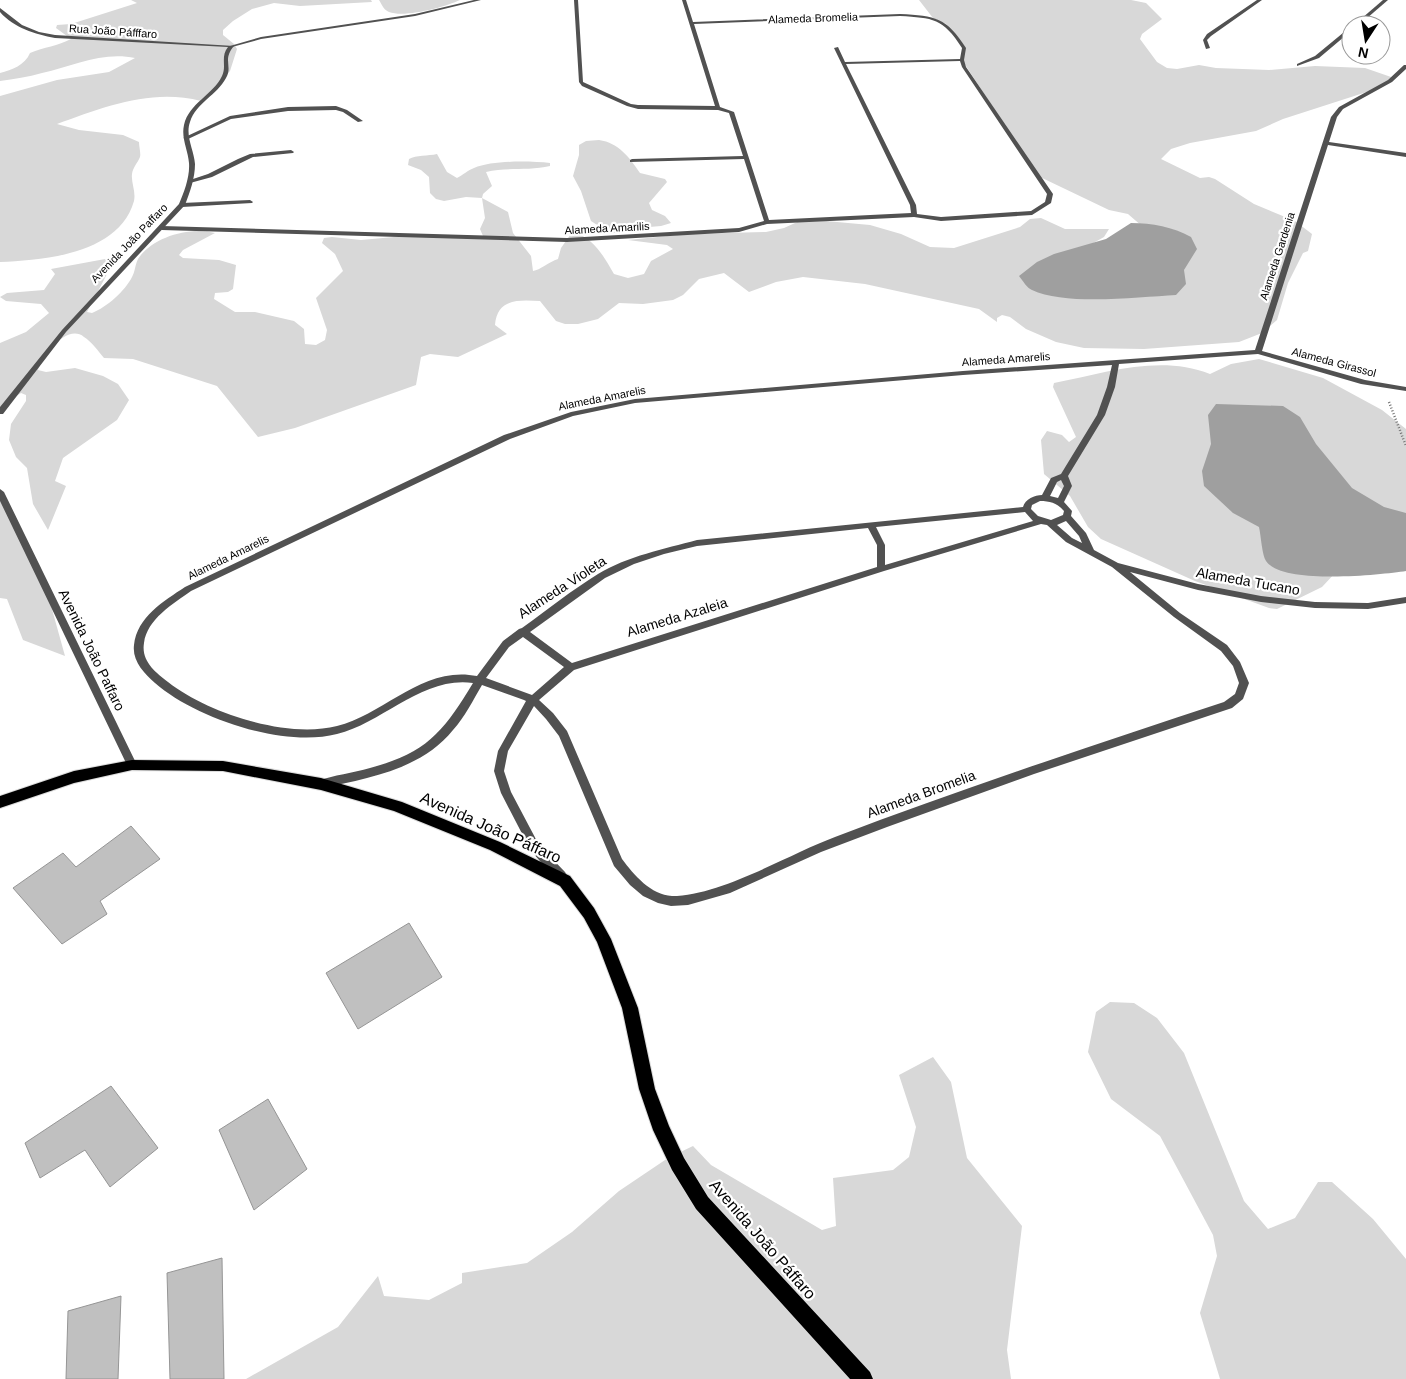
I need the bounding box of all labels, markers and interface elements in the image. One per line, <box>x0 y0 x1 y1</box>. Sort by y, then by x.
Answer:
street label: Alameda Bromelia <box>768 10 859 26</box>
north arrow <box>1341 15 1391 65</box>
street label: Rua João Páfffaro <box>69 22 157 40</box>
text: N <box>1357 44 1370 62</box>
street label: Avenida João Paffaro <box>88 201 170 285</box>
street label: Alameda Gardenia <box>1257 210 1297 301</box>
street label: Alameda Amarilis <box>564 220 650 236</box>
street label: Alameda Girassol <box>1291 345 1377 379</box>
street label: Alameda Amarelis <box>961 350 1051 368</box>
street label: Alameda Amarelis <box>557 384 647 412</box>
street label: Alameda Amarelis <box>186 532 271 582</box>
street label: Alameda Violeta <box>515 552 609 621</box>
street label: Alameda Tucano <box>1195 564 1301 598</box>
street label: Avenida João Paffaro <box>56 587 129 714</box>
street label: Alameda Azaleia <box>625 594 729 640</box>
street label: Alameda Bromelia <box>865 767 978 821</box>
street label: Avenida João Páffaro <box>418 789 564 866</box>
street label: Avenida João Páffaro <box>706 1176 819 1302</box>

